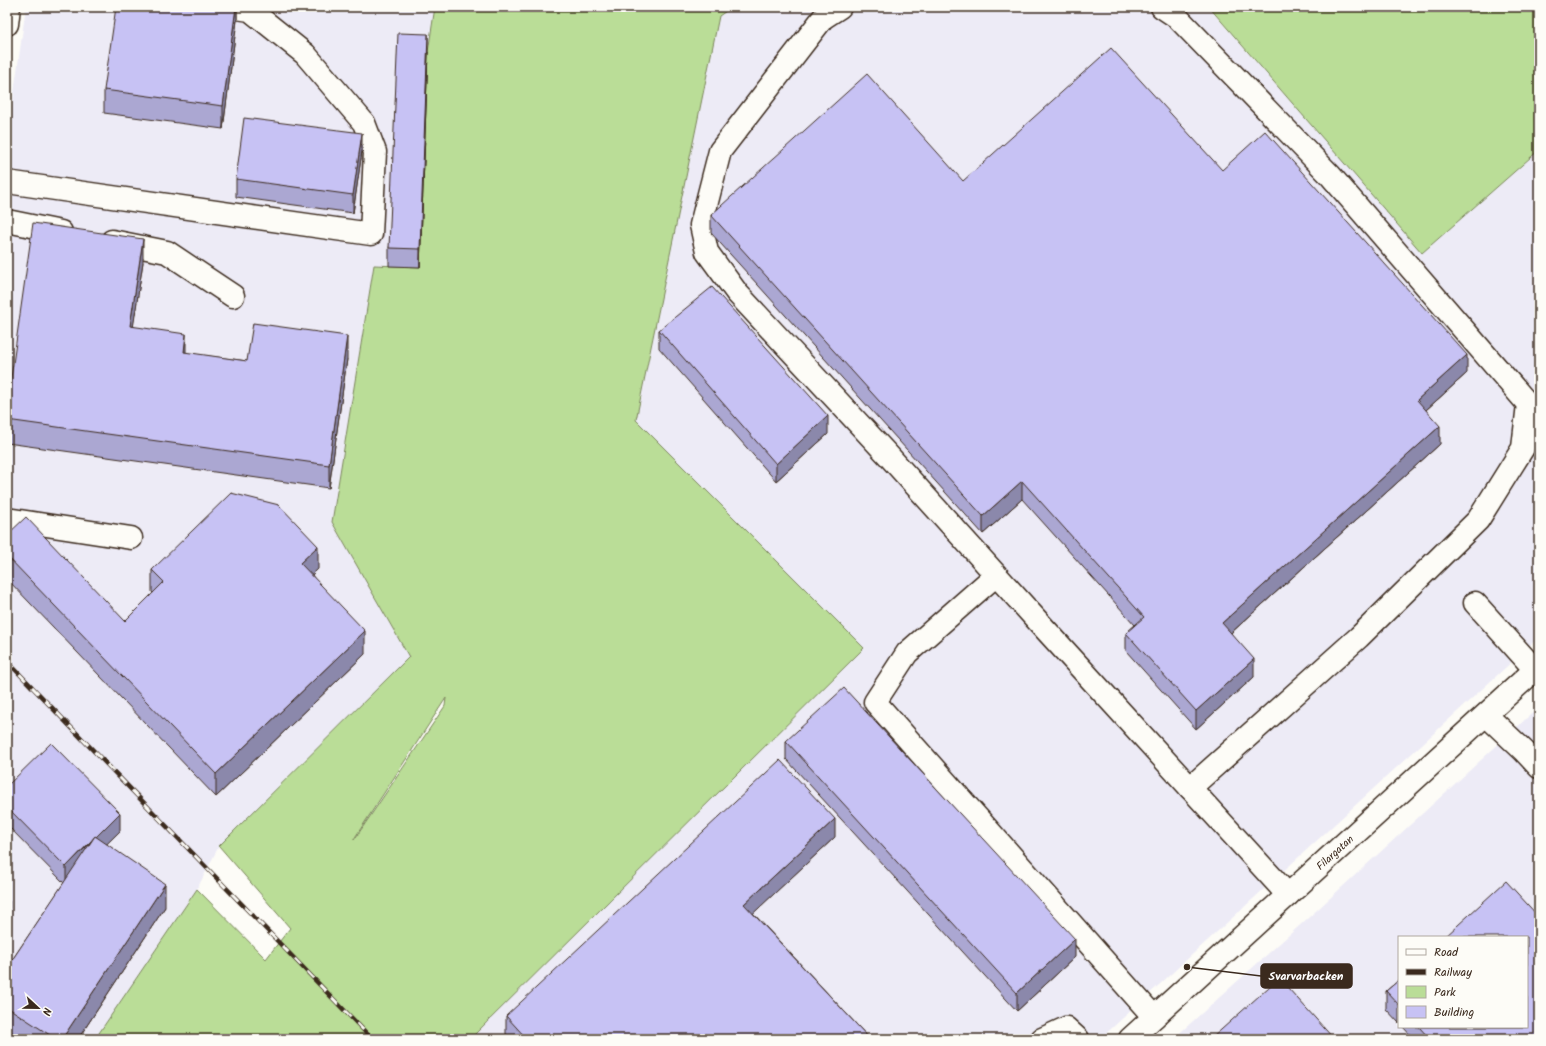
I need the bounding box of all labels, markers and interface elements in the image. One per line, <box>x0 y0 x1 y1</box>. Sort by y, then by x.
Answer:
street label: Filargatan <box>1312 831 1358 875</box>
legend <box>1398 936 1528 1028</box>
text: Road <box>1434 943 1459 962</box>
text: Railway <box>1434 963 1472 982</box>
callout: Svarvarbacken <box>1261 964 1352 988</box>
text: Svarvarbacken <box>1269 967 1344 986</box>
text: Park <box>1434 983 1456 1002</box>
north arrow <box>18 988 58 1028</box>
text: Building <box>1434 1003 1474 1022</box>
text: N <box>37 1005 56 1018</box>

